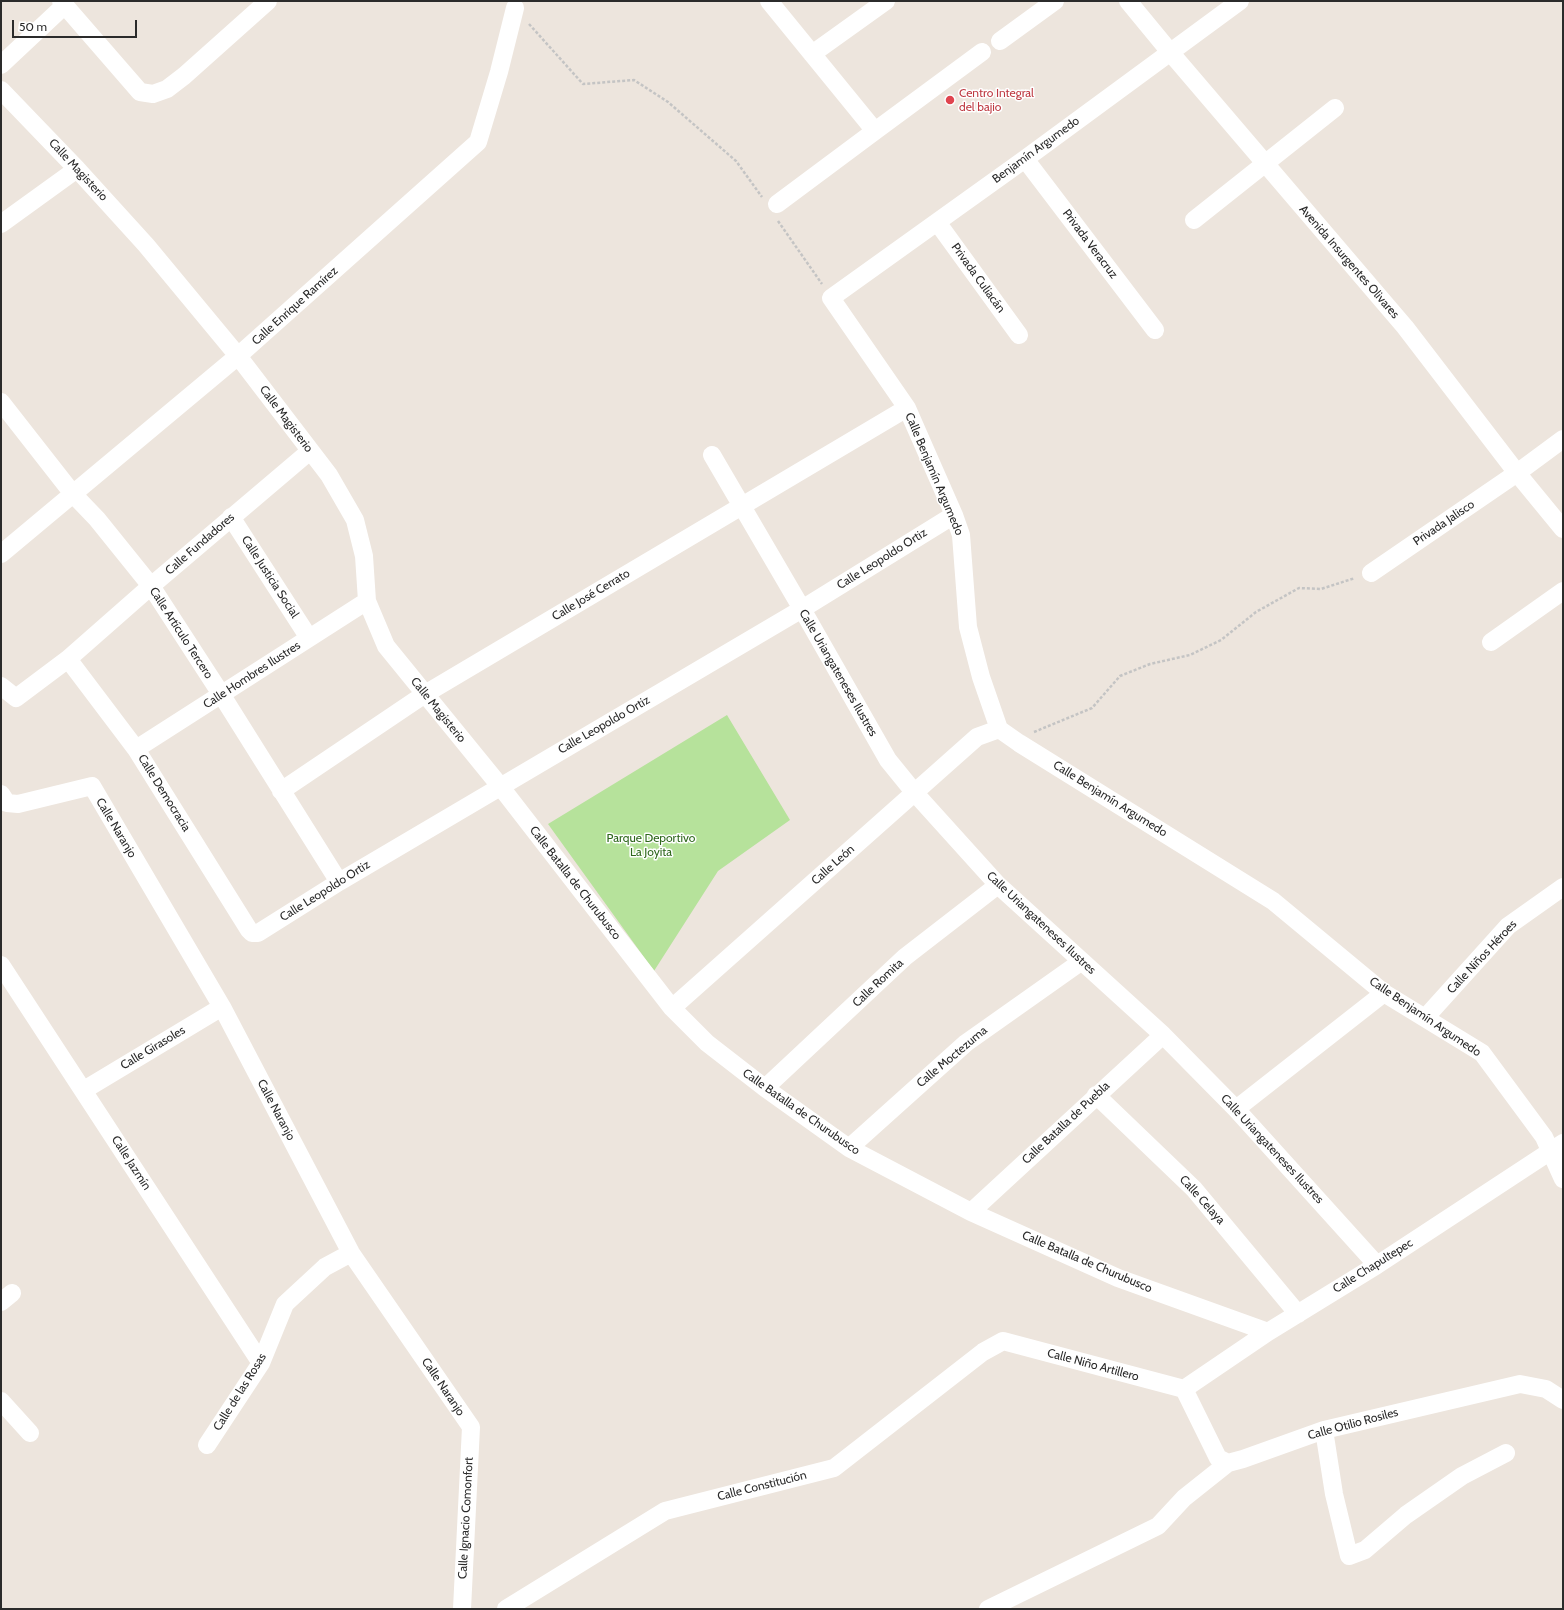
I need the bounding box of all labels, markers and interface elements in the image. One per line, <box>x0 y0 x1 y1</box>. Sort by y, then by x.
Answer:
scale bar <box>14 12 139 38</box>
text: 50 m <box>19 19 47 34</box>
place label: Centro Integral del bajio <box>959 86 1034 114</box>
marker: Centro Integral del bajio <box>944 94 956 106</box>
street label: Benjamín Argumedo <box>990 114 1082 186</box>
street label: Calle Magisterio <box>46 136 110 204</box>
street label: Avenida Insurgentes Olivares <box>1296 202 1402 322</box>
street label: Privada Veracruz <box>1059 206 1121 282</box>
street label: Privada Culiacán <box>948 240 1008 316</box>
street label: Calle Enrique Ramírez <box>249 264 341 348</box>
street label: Calle Magisterio <box>256 383 316 455</box>
street label: Calle Benjamín Argumedo <box>902 411 966 537</box>
street label: Privada Jalisco <box>1411 497 1477 549</box>
street label: Calle Fundadores <box>163 510 237 578</box>
street label: Calle Leopoldo Ortiz <box>834 525 930 593</box>
street label: Calle Justicia Social <box>238 533 302 621</box>
street label: Calle José Cerrato <box>550 566 632 624</box>
street label: Calle Artículo Tercero <box>146 585 216 681</box>
street label: Calle Uriangateneses Ilustres <box>796 607 880 739</box>
street label: Calle Hombres Ilustres <box>201 638 303 712</box>
street label: Calle Magisterio <box>407 674 469 746</box>
street label: Calle Leopoldo Ortiz <box>556 693 652 757</box>
street label: Calle Democracia <box>135 752 193 834</box>
street label: Calle Benjamín Argumedo <box>1050 758 1170 840</box>
street label: Calle Naranjo <box>93 796 139 860</box>
street label: Calle Batalla de Churubusco <box>526 823 624 943</box>
park label: Parque Deportivo La Joyita <box>607 831 695 859</box>
street label: Calle León <box>809 842 857 888</box>
street label: Calle Leopoldo Ortiz <box>277 857 373 925</box>
street label: Calle Uriangateneses Ilustres <box>983 869 1099 977</box>
street label: Calle Niños Héroes <box>1444 917 1520 997</box>
street label: Calle Romita <box>850 956 906 1010</box>
street label: Calle Benjamín Argumedo <box>1366 974 1484 1060</box>
street label: Calle Girasoles <box>118 1023 188 1073</box>
street label: Calle Moctezuma <box>914 1023 990 1091</box>
street label: Calle Batalla de Churubusco <box>740 1066 862 1158</box>
street label: Calle Naranjo <box>254 1077 298 1143</box>
street label: Calle Batalla de Puebla <box>1019 1079 1113 1167</box>
street label: Calle Uriangateneses Ilustres <box>1218 1091 1326 1207</box>
street label: Calle Jazmín <box>108 1133 154 1193</box>
street label: Calle Celaya <box>1176 1172 1228 1228</box>
street label: Calle Batalla de Churubusco <box>1020 1228 1154 1296</box>
street label: Calle Chapultepec <box>1330 1236 1416 1296</box>
street label: Calle Niño Artillero <box>1046 1346 1140 1384</box>
street label: Calle de las Rosas <box>210 1351 270 1433</box>
street label: Calle Naranjo <box>418 1355 468 1419</box>
street label: Calle Otilio Rosiles <box>1306 1405 1400 1443</box>
street label: Calle Ignacio Comonfort <box>456 1457 476 1579</box>
street label: Calle Constitución <box>716 1468 808 1504</box>

